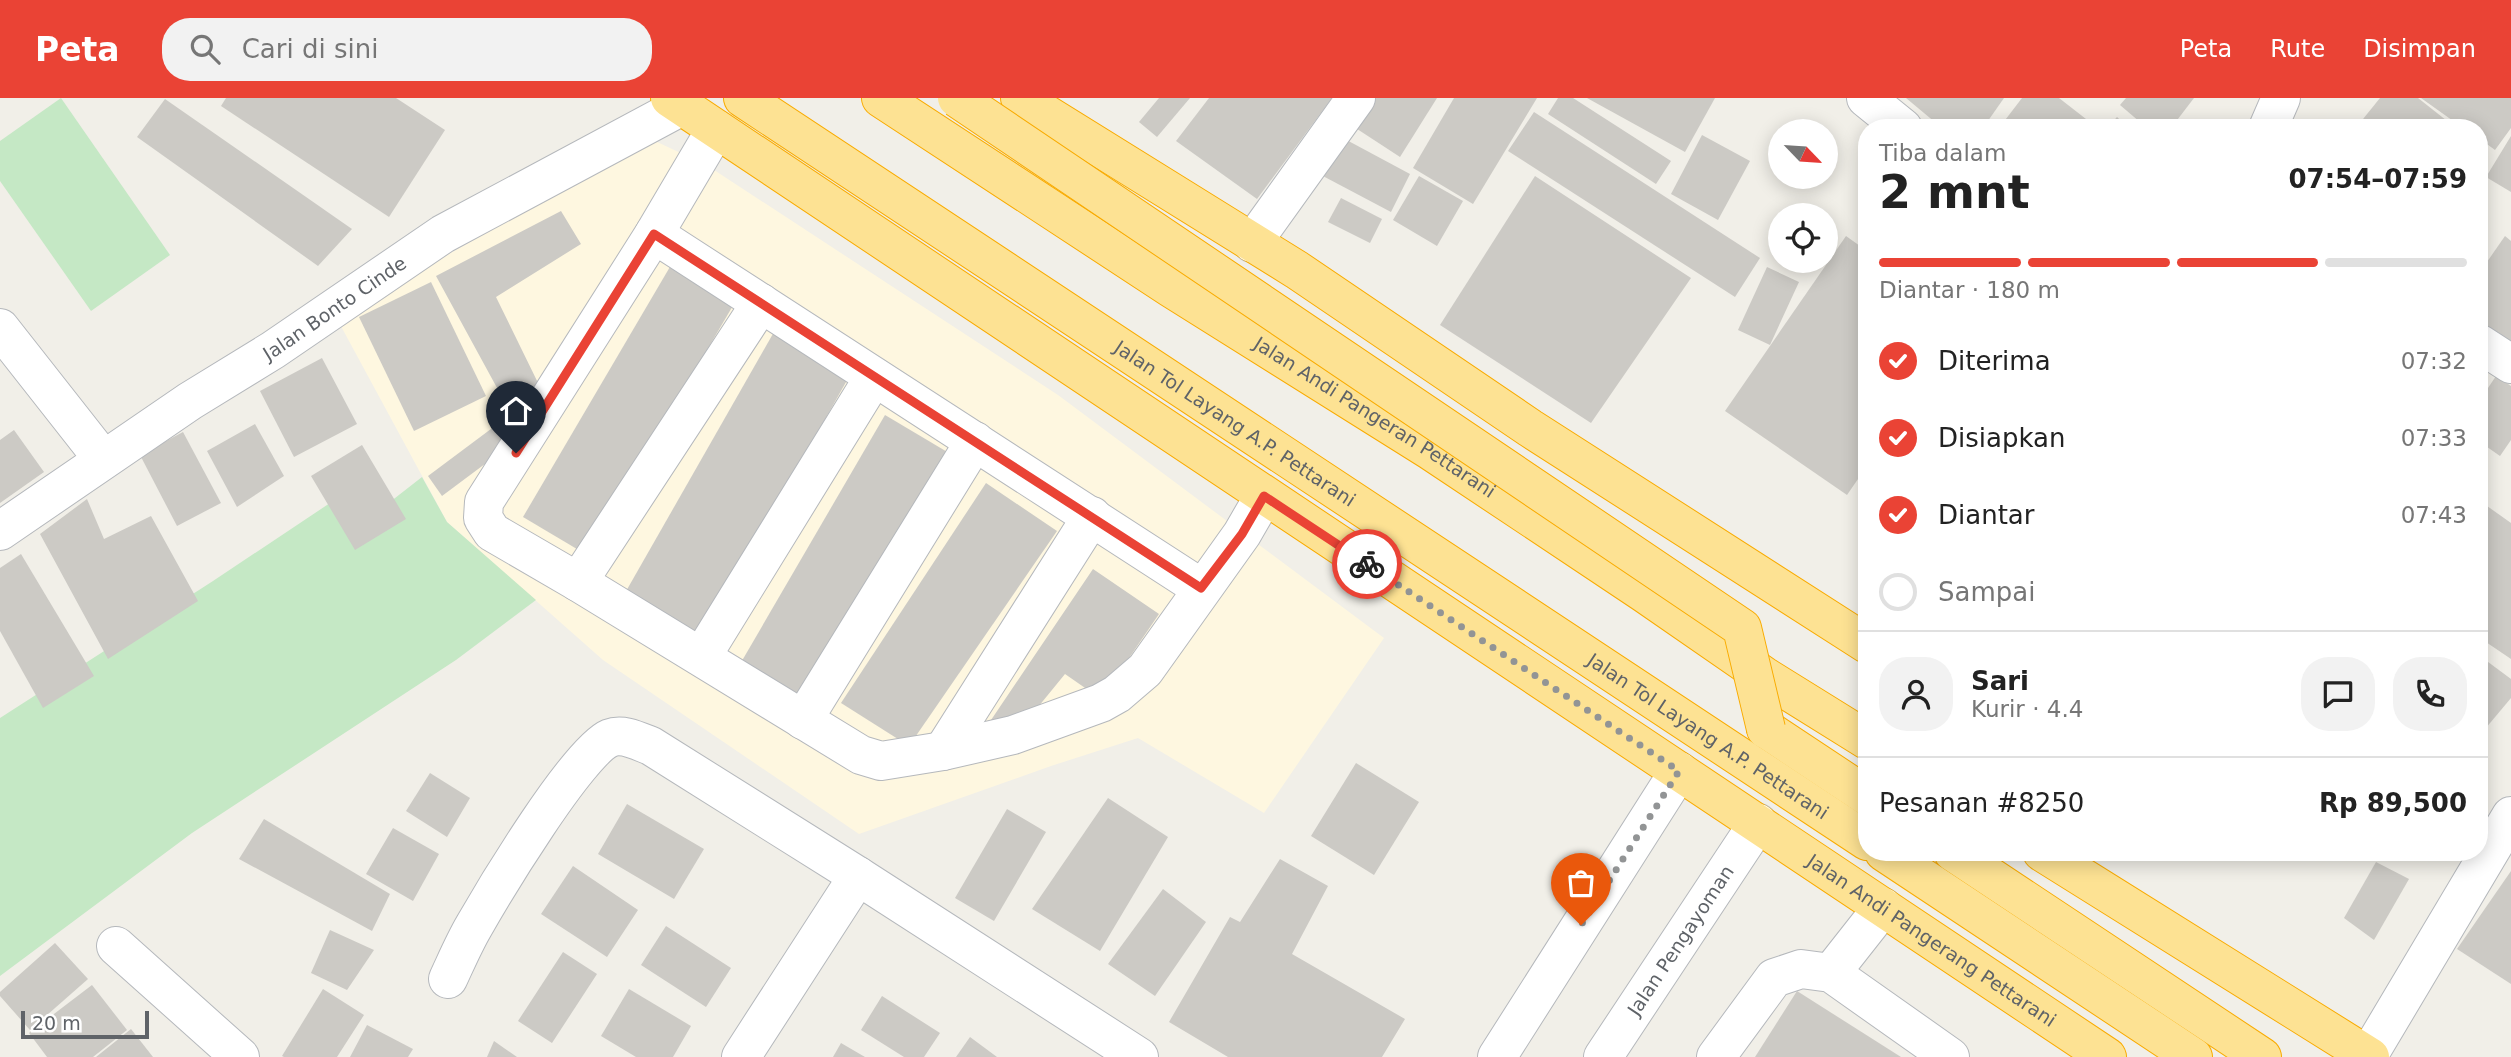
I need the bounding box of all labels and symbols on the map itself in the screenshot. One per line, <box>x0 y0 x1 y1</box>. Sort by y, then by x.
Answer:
north arrow <box>1768 119 1838 189</box>
street label: Jalan Bonto Cinde <box>258 252 410 365</box>
street label: Jalan Andi Pangeran Pettarani <box>1249 331 1500 502</box>
street label: Jalan Tol Layang A.P. Pettarani <box>1110 335 1360 511</box>
pin <box>486 381 546 453</box>
courier <box>1332 529 1402 599</box>
street label: Jalan Tol Layang A.P. Pettarani <box>1583 648 1833 824</box>
street label: Jalan Andi Pangerang Pettarani <box>1802 849 2060 1031</box>
pin <box>1551 853 1611 925</box>
street label: Jalan Pengayoman <box>1622 861 1738 1020</box>
scale bar <box>21 1008 149 1040</box>

